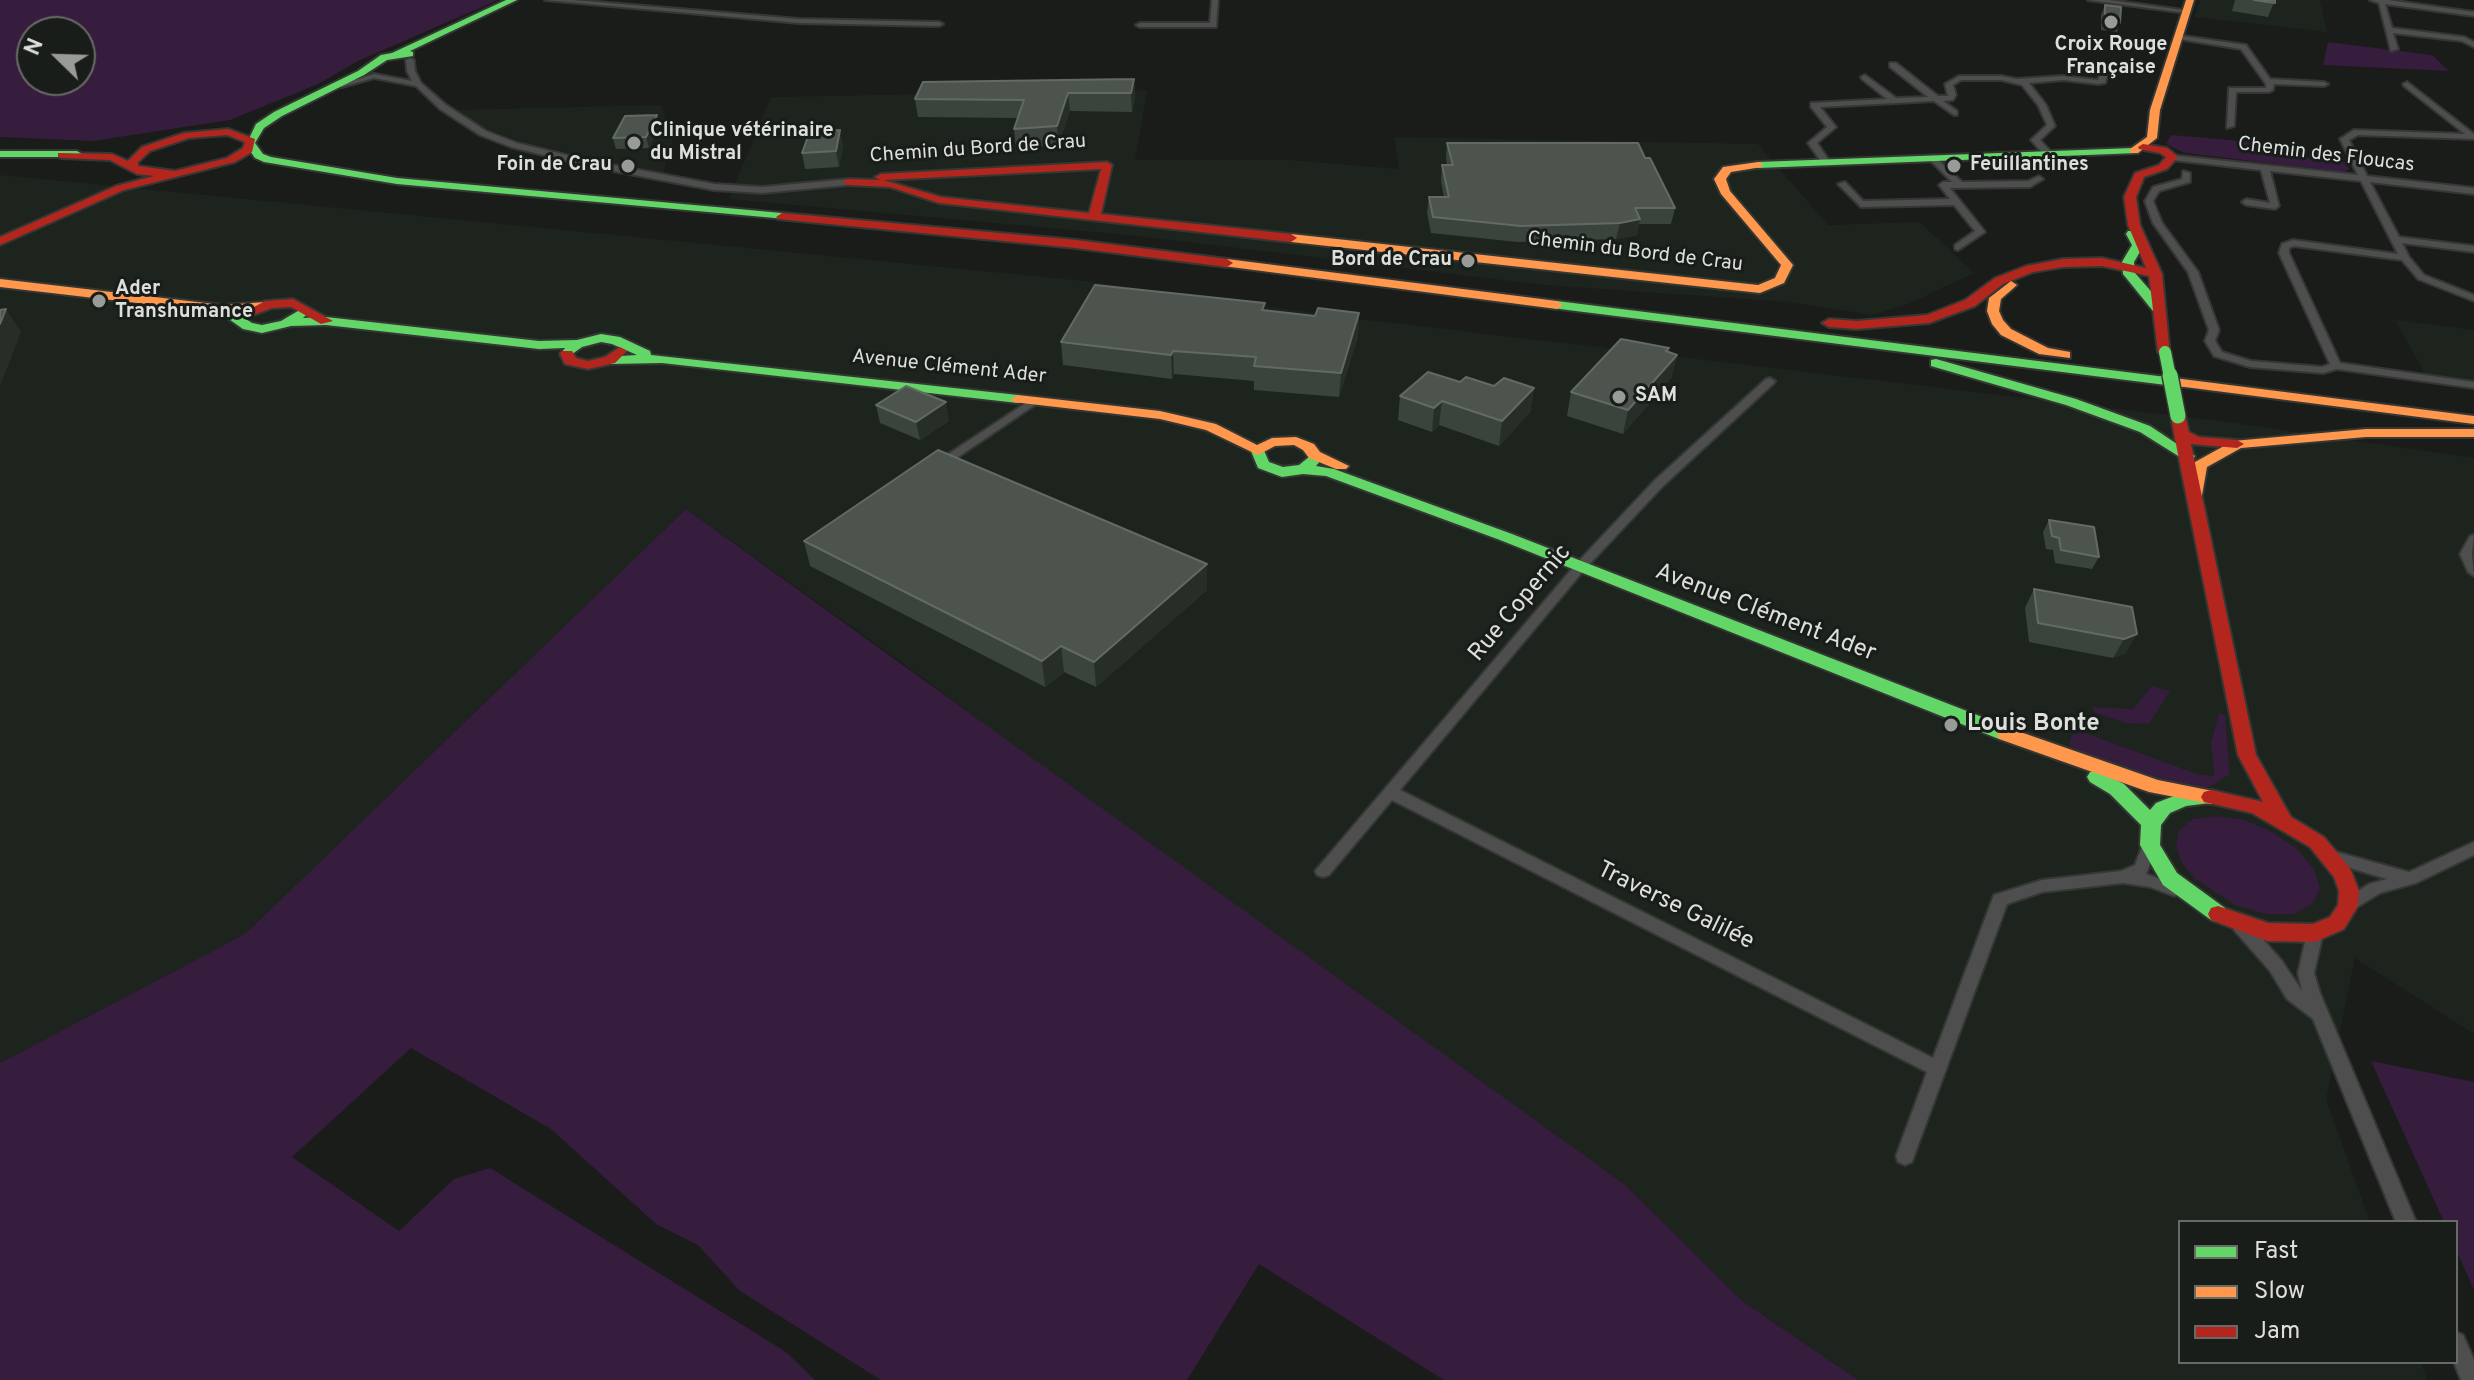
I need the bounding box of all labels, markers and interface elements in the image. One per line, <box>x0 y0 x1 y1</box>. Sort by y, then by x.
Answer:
marker: Croix Rouge Française <box>2102 13 2120 31</box>
north arrow <box>16 16 96 96</box>
place label: Croix Rouge Française <box>2055 34 2167 81</box>
text: N <box>20 35 51 60</box>
place label: Clinique vétérinaire du Mistral <box>650 120 834 167</box>
street label: Chemin du Bord de Crau <box>869 130 1087 170</box>
street label: Chemin des Floucas <box>2236 133 2416 179</box>
marker: Clinique vétérinaire du Mistral <box>625 134 643 152</box>
place label: Foin de Crau <box>497 154 612 178</box>
place label: Feuillantines <box>1970 154 2089 178</box>
marker: Foin de Crau <box>619 157 637 175</box>
marker: Feuillantines <box>1945 157 1963 175</box>
street label: Chemin du Bord de Crau <box>1526 228 1744 278</box>
place label: Bord de Crau <box>1331 249 1452 273</box>
marker: Bord de Crau <box>1459 252 1477 270</box>
place label: Ader Transhumance <box>115 278 253 325</box>
marker: Ader Transhumance <box>90 292 108 310</box>
street label: Avenue Clément Ader <box>851 346 1047 390</box>
place label: SAM <box>1635 385 1677 409</box>
marker: SAM <box>1610 388 1628 406</box>
street label: Rue Copernic <box>1464 539 1578 669</box>
street label: Avenue Clément Ader <box>1650 559 1880 669</box>
place label: Louis Bonte <box>1967 711 2100 739</box>
marker: Louis Bonte <box>1942 716 1960 734</box>
street label: Traverse Galilée <box>1592 857 1758 957</box>
legend <box>2178 1220 2458 1364</box>
text: Fast <box>2254 1237 2298 1267</box>
text: Slow <box>2254 1277 2305 1307</box>
text: Jam <box>2254 1317 2300 1347</box>

